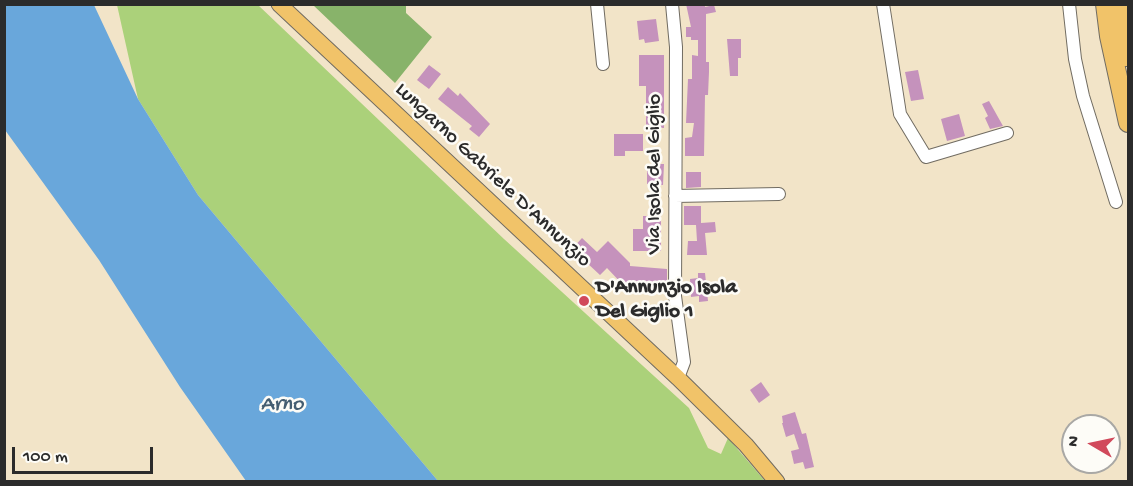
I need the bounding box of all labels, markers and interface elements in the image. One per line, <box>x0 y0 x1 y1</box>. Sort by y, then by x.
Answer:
street label: Lungarno Gabriele D'Annunzio <box>388 78 596 274</box>
street label: Via Isola del Giglio <box>643 94 669 254</box>
place label: D'Annunzio Isola Del Giglio 1 <box>596 276 737 326</box>
marker: D'Annunzio Isola Del Giglio 1 <box>577 294 591 308</box>
water label: Arno <box>261 393 303 419</box>
north arrow <box>1061 414 1121 474</box>
scale bar <box>15 435 156 473</box>
text: N <box>1065 435 1085 448</box>
text: 100 m <box>23 447 68 468</box>

